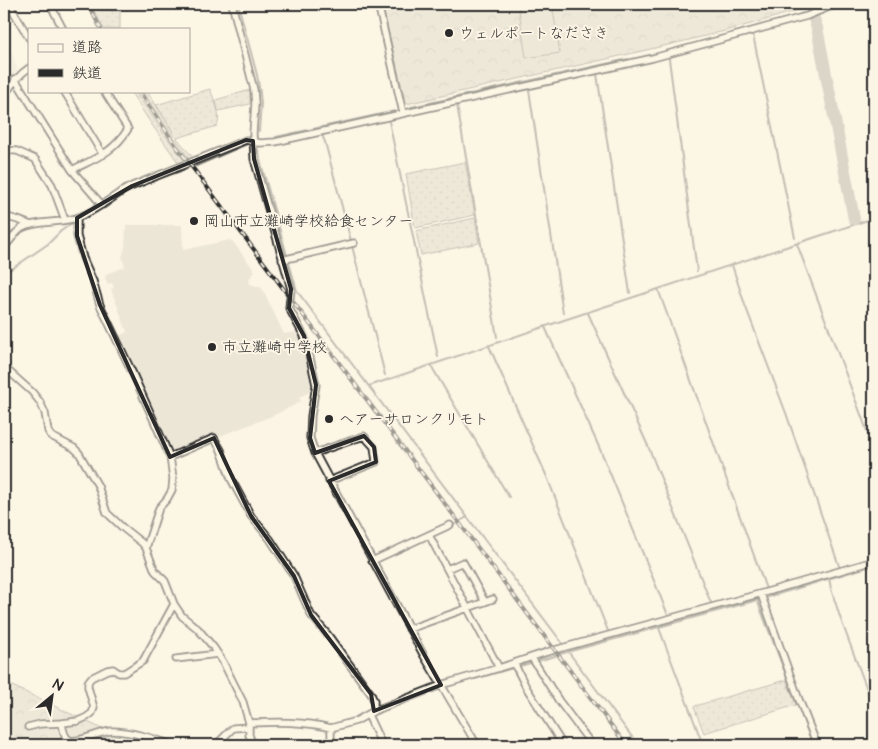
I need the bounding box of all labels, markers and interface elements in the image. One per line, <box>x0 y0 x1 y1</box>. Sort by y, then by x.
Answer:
place label: ウェルポートなださき <box>459 23 609 44</box>
marker: ウェルポートなださき <box>443 27 455 39</box>
legend <box>28 28 190 92</box>
text: 道路 <box>72 37 102 58</box>
text: 鉄道 <box>72 63 102 84</box>
place label: 岡山市立灘崎学校給食センター <box>204 211 413 232</box>
marker: 岡山市立灘崎学校給食センター <box>188 215 200 227</box>
place label: 市立灘崎中学校 <box>222 337 327 358</box>
marker: 市立灘崎中学校 <box>206 341 218 353</box>
place label: ヘアーサロンクリモト <box>339 409 489 430</box>
marker: ヘアーサロンクリモト <box>323 413 335 425</box>
north arrow <box>28 672 78 722</box>
text: N <box>49 675 67 696</box>

